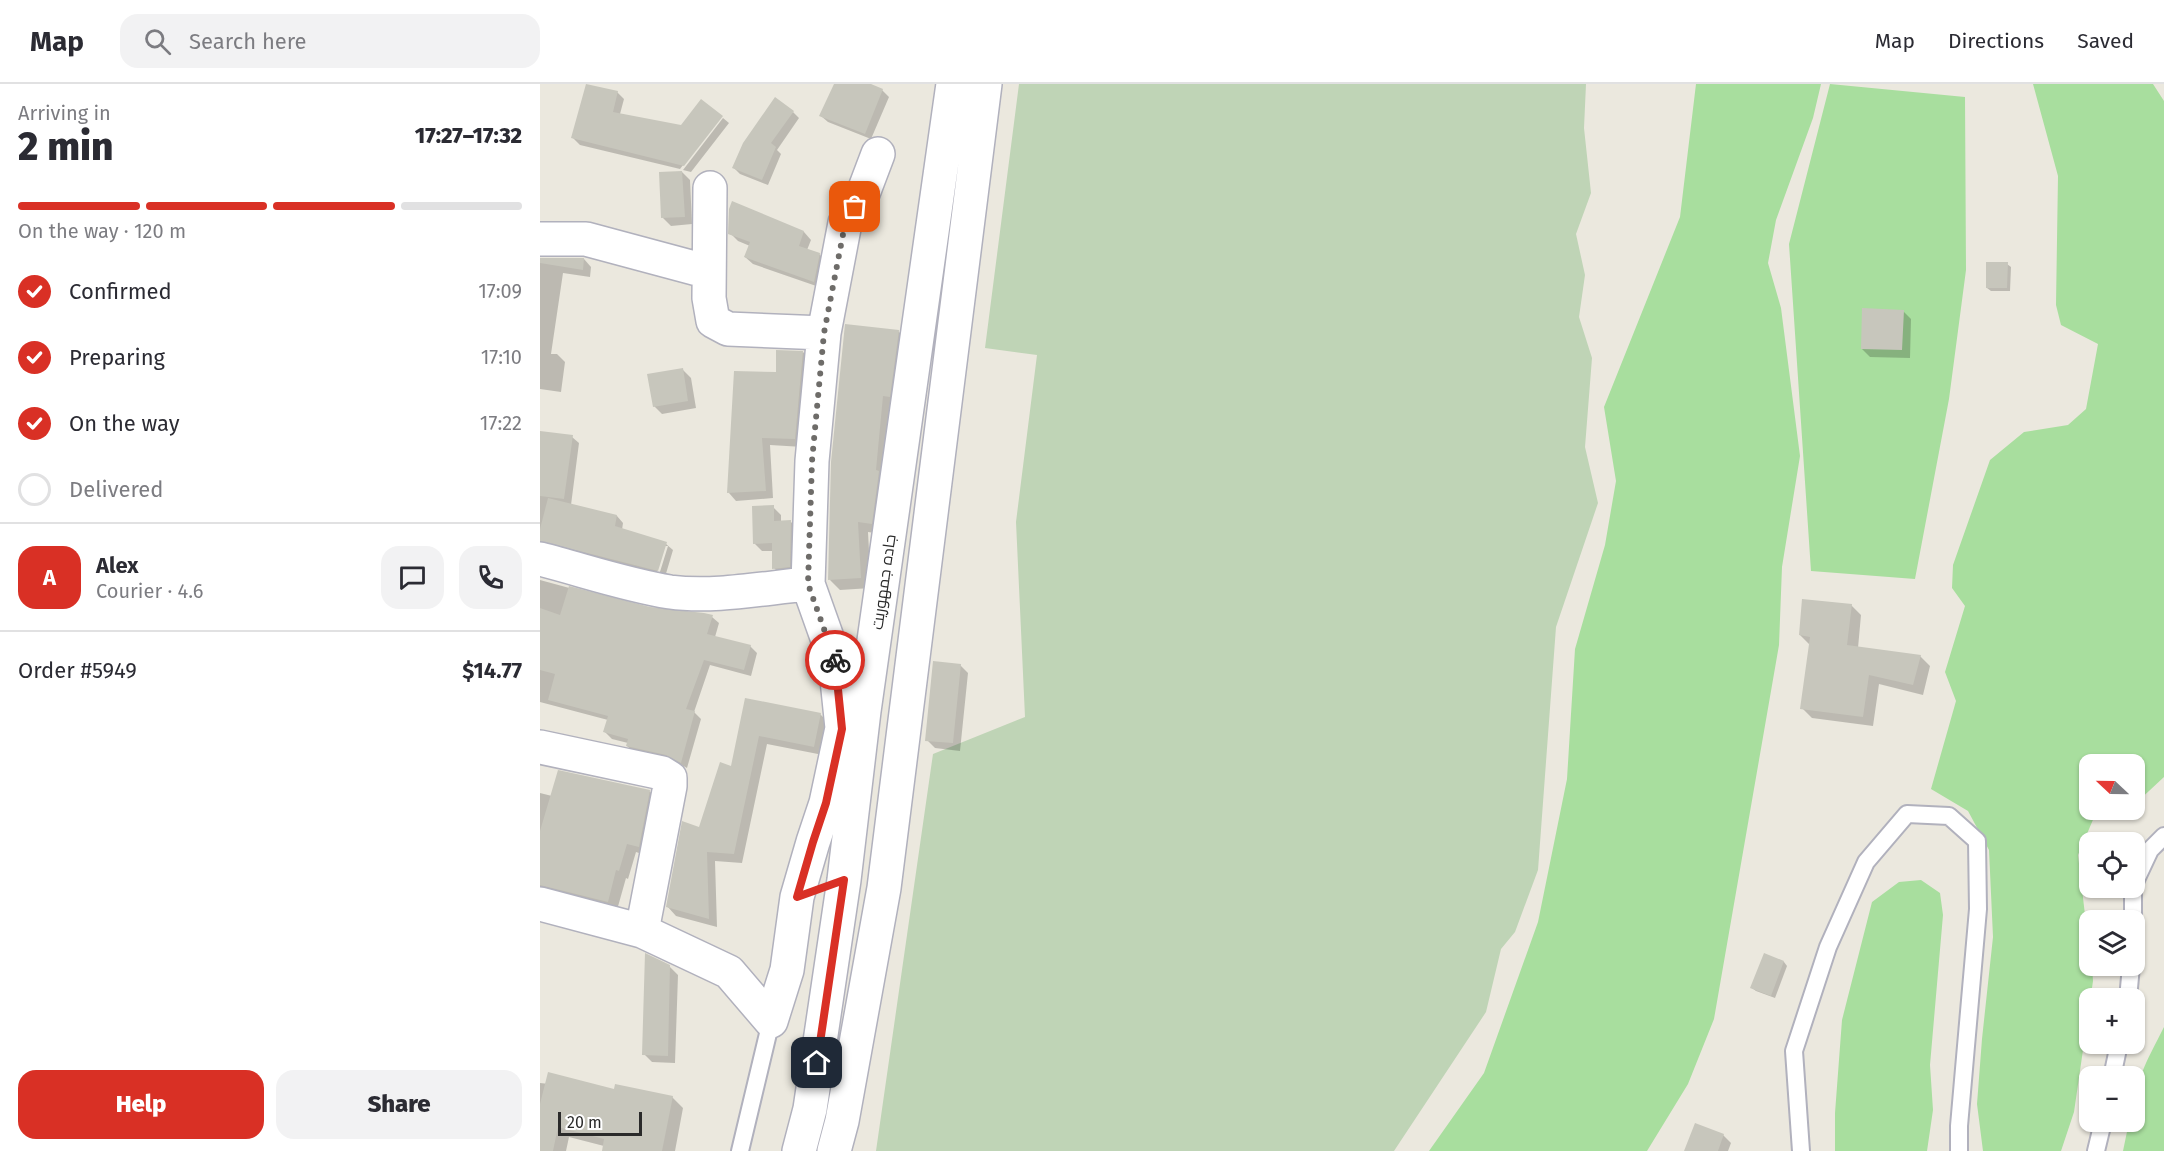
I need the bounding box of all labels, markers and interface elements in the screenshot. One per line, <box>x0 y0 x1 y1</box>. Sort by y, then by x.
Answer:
search box <box>120 14 540 68</box>
text: Map <box>30 25 84 58</box>
icon: search <box>141 25 174 58</box>
text: Search here <box>189 28 307 55</box>
text: Map <box>1875 28 1915 54</box>
text: Directions <box>1948 28 2044 54</box>
text: Saved <box>2077 28 2134 54</box>
text: Arriving in <box>18 101 111 125</box>
text: 17:27–17:32 <box>415 122 522 149</box>
text: 2 min <box>18 124 114 170</box>
pin <box>829 181 880 232</box>
icon: bag <box>838 190 871 223</box>
text: On the way · 120 m <box>18 219 186 243</box>
icon: check <box>18 275 51 308</box>
text: Confirmed <box>69 278 172 305</box>
text: 17:09 <box>478 279 522 303</box>
icon: check <box>18 341 51 374</box>
text: Preparing <box>69 344 165 371</box>
text: 17:10 <box>481 345 522 369</box>
icon: check <box>18 407 51 440</box>
text: On the way <box>69 410 180 437</box>
text: 17:22 <box>480 411 522 435</box>
text: Delivered <box>69 476 164 503</box>
street label: جاده جمهوریت <box>867 533 901 631</box>
button: chat <box>381 546 444 609</box>
button: phone <box>459 546 522 609</box>
text: Alex <box>96 552 139 579</box>
text: A <box>43 564 56 591</box>
text: Courier · 4.6 <box>96 579 203 603</box>
courier <box>805 630 865 690</box>
icon: bike <box>819 644 852 677</box>
text: Order #5949 <box>18 657 137 684</box>
text: $14.77 <box>462 657 522 684</box>
north arrow <box>2079 754 2145 820</box>
map controls <box>2079 754 2145 1132</box>
button: locate <box>2079 832 2145 898</box>
button: layers <box>2079 910 2145 976</box>
button: + <box>2079 988 2145 1054</box>
pin <box>791 1037 842 1088</box>
icon: home <box>800 1046 833 1079</box>
button: − <box>2079 1066 2145 1132</box>
button: Help <box>18 1070 264 1139</box>
button: Share <box>276 1070 522 1139</box>
scale bar <box>558 1109 642 1136</box>
text: 20 m <box>567 1113 602 1132</box>

